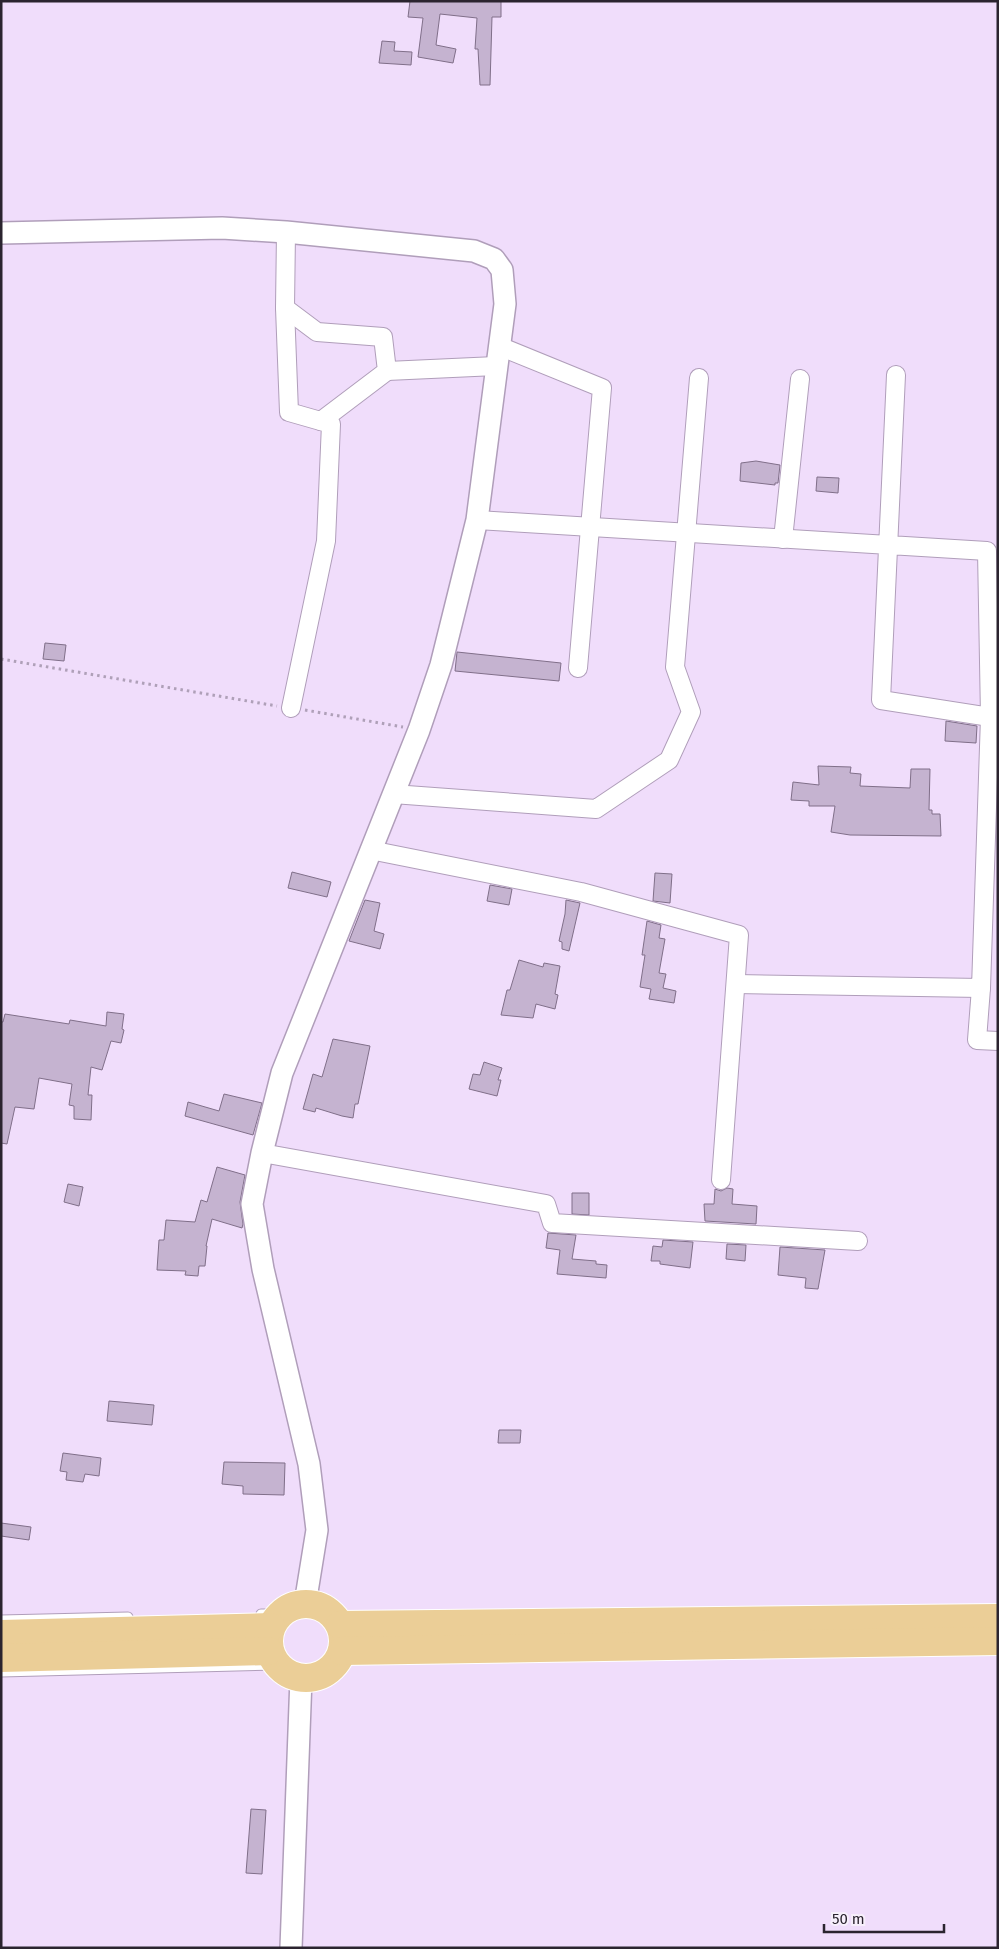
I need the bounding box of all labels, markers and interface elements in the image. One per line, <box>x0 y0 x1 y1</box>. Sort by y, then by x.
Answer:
scale bar <box>824 1902 944 1934</box>
text: 50 m <box>832 1910 865 1928</box>

